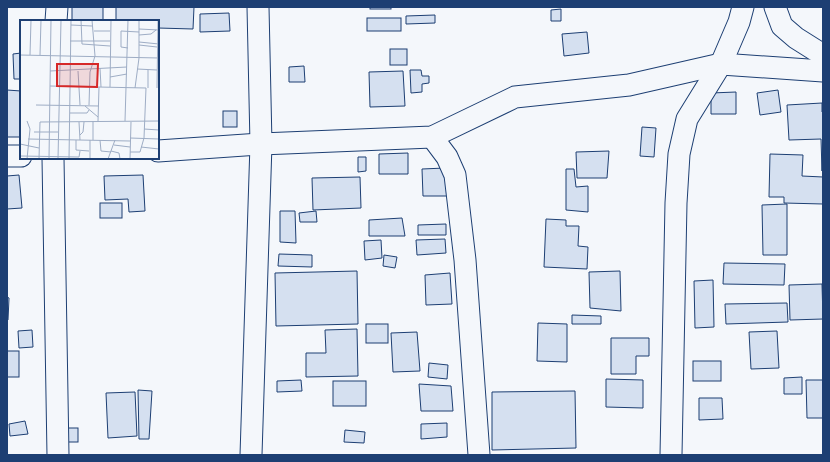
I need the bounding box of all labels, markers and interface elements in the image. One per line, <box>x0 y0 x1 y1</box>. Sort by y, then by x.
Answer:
inset map <box>20 20 159 159</box>

